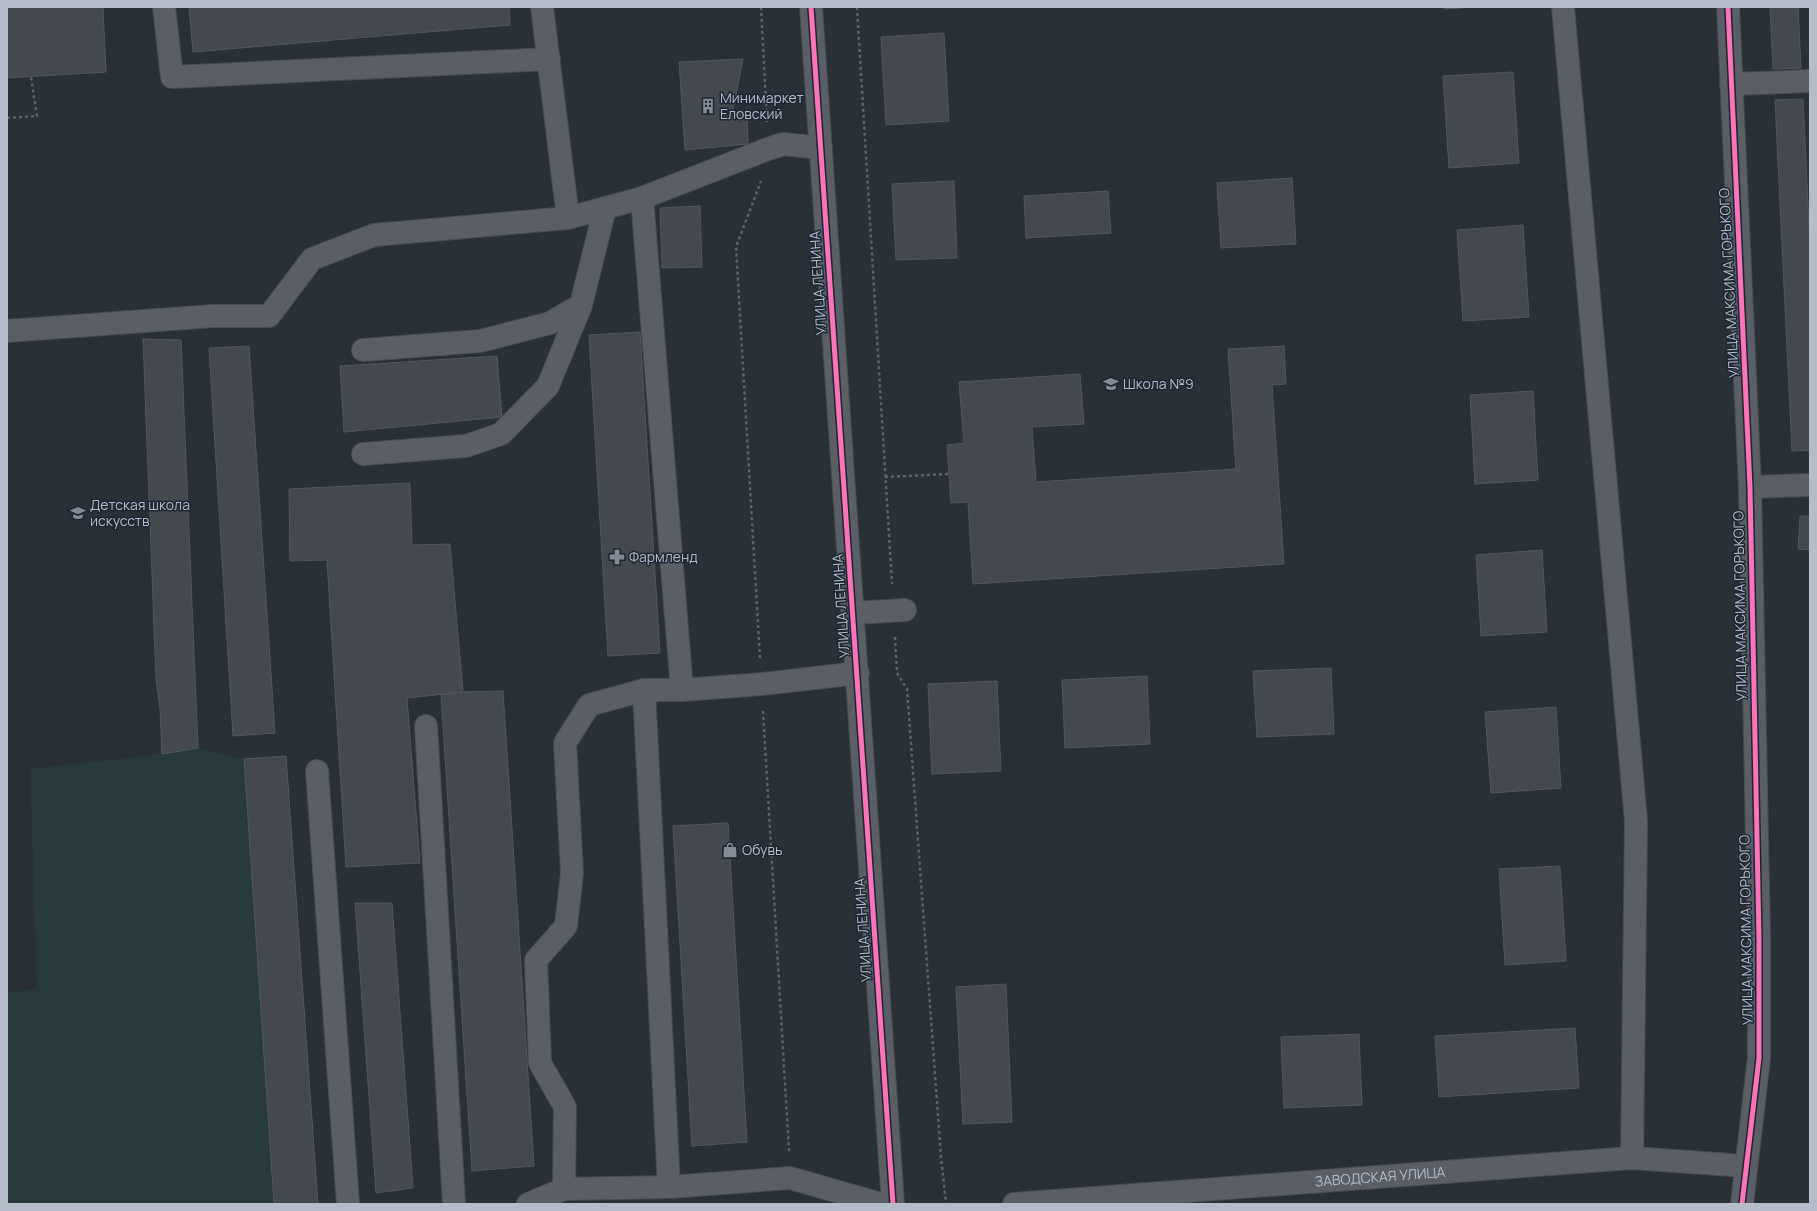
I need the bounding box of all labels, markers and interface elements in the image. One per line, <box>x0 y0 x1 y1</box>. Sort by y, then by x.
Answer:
place label: Минимаркет Еловский <box>720 88 804 123</box>
building icon: Минимаркет Еловский <box>699 97 717 115</box>
street label: УЛИЦА МАКСИМА ГОРЬКОГО <box>1714 187 1743 379</box>
street label: УЛИЦА ЛЕНИНА <box>804 230 831 336</box>
place label: Школа №9 <box>1123 374 1194 393</box>
school or university icon: Школа №9 <box>1102 375 1120 393</box>
place label: Детская школа искусств <box>90 495 190 530</box>
school or university icon: Детская школа искусств <box>69 504 87 522</box>
street label: УЛИЦА МАКСИМА ГОРЬКОГО <box>1728 511 1751 701</box>
place label: Фармленд <box>629 547 698 566</box>
pharmacy icon: Фармленд <box>608 548 626 566</box>
street label: УЛИЦА ЛЕНИНА <box>827 553 854 659</box>
street label: УЛИЦА МАКСИМА ГОРЬКОГО <box>1734 835 1757 1025</box>
place label: Обувь <box>742 840 782 859</box>
shop icon: Обувь <box>721 841 739 859</box>
street label: УЛИЦА ЛЕНИНА <box>849 877 876 983</box>
street label: ЗАВОДСКАЯ УЛИЦА <box>1314 1162 1446 1191</box>

